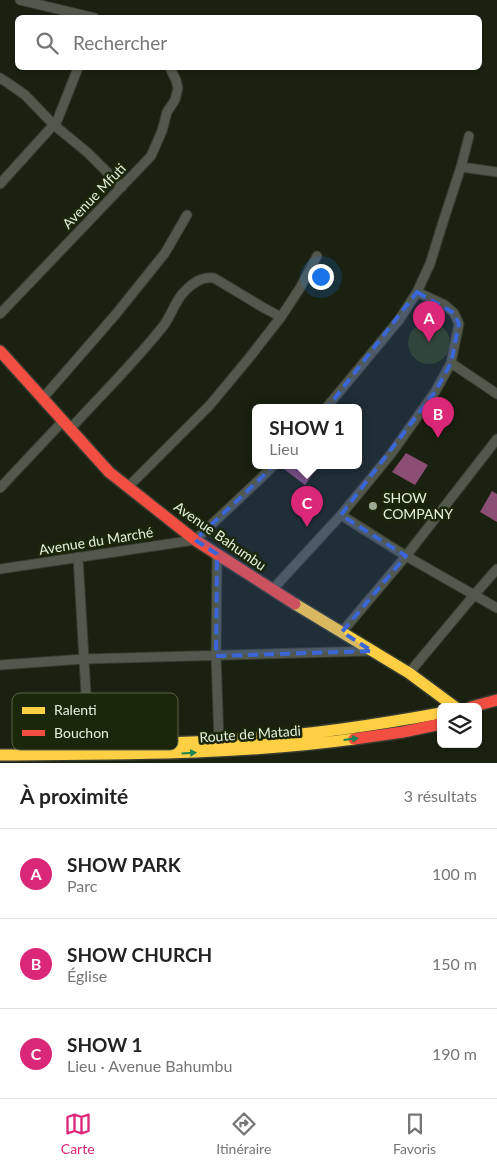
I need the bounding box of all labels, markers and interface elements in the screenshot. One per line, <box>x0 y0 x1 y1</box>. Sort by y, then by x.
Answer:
search box <box>15 15 482 70</box>
icon: search <box>33 29 61 57</box>
text: Rechercher <box>73 31 167 54</box>
street label: Avenue Mfuti <box>58 160 129 232</box>
your location <box>308 264 334 290</box>
pin: A <box>413 301 445 342</box>
pin: B <box>422 397 454 438</box>
popup <box>252 404 362 469</box>
text: SHOW 1 <box>269 416 345 439</box>
text: Lieu <box>269 439 299 458</box>
pin: C <box>291 486 323 527</box>
place label: SHOW COMPANY <box>383 489 453 522</box>
street label: Avenue Bahumbu <box>171 497 270 574</box>
marker: SHOW COMPANY <box>367 500 379 512</box>
street label: Avenue du Marché <box>37 523 154 558</box>
legend <box>12 693 178 750</box>
text: Ralenti <box>54 701 97 718</box>
map controls <box>437 703 482 748</box>
button: layers <box>437 703 482 748</box>
street label: Route de Matadi <box>199 721 301 746</box>
text: Bouchon <box>54 724 109 741</box>
one-way arrow <box>343 735 359 743</box>
one-way arrow <box>181 749 197 757</box>
text: À proximité <box>20 783 128 808</box>
text: 3 résultats <box>404 786 477 805</box>
text: SHOW PARK <box>67 853 181 876</box>
text: A <box>30 864 42 883</box>
text: 100 m <box>432 864 477 883</box>
text: Parc <box>67 876 97 895</box>
text: SHOW CHURCH <box>67 943 212 966</box>
text: B <box>31 954 41 973</box>
text: 150 m <box>432 954 477 973</box>
text: Église <box>67 966 107 985</box>
text: SHOW 1 <box>67 1033 143 1056</box>
text: C <box>31 1044 41 1063</box>
text: 190 m <box>432 1044 477 1063</box>
text: Lieu · Avenue Bahumbu <box>67 1056 232 1075</box>
tab: Carte <box>61 1110 95 1157</box>
tab: Itinéraire <box>216 1110 271 1157</box>
tab: Favoris <box>393 1110 436 1157</box>

